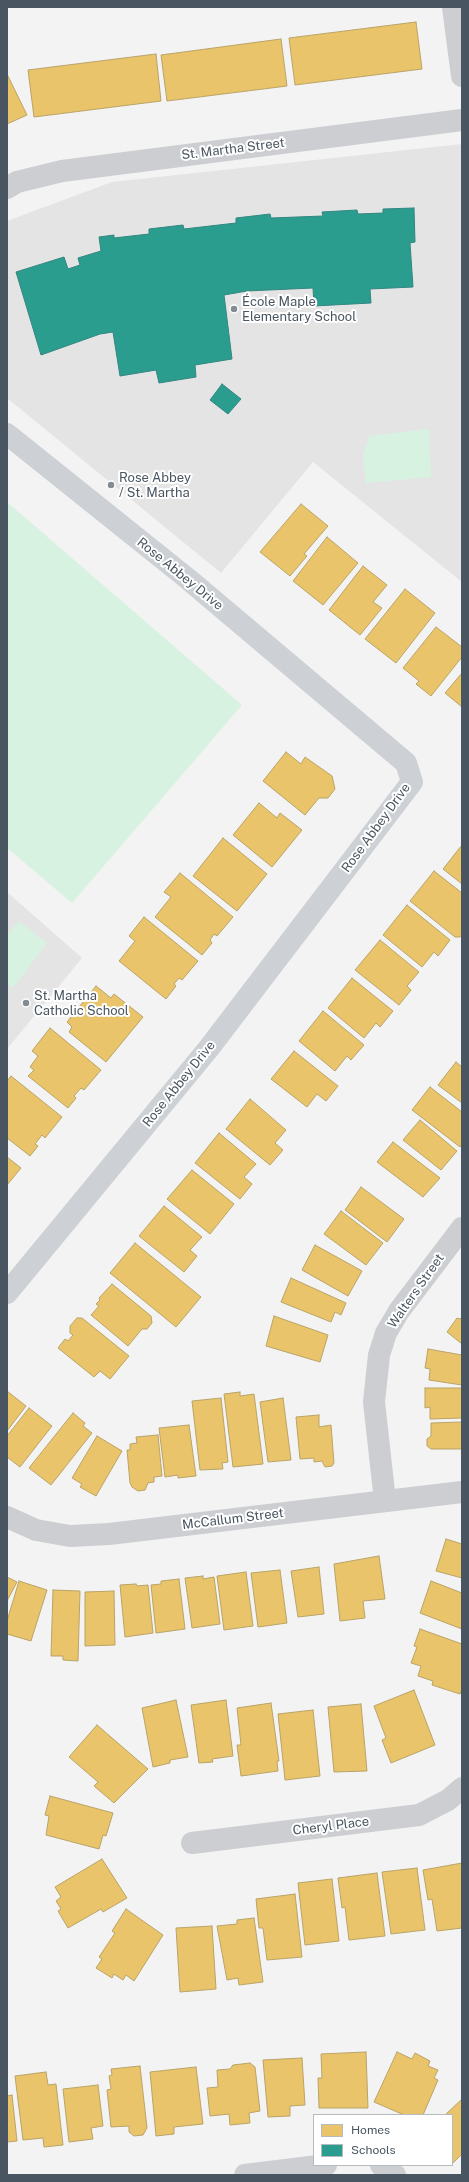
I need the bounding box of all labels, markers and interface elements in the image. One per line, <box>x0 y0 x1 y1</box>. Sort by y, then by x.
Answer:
street label: St. Martha Street <box>180 135 286 163</box>
place label: École Maple Elementary School <box>242 294 356 325</box>
marker: École Maple Elementary School <box>229 304 239 314</box>
place label: Rose Abbey / St. Martha <box>119 470 191 501</box>
marker: Rose Abbey / St. Martha <box>106 480 116 490</box>
street label: Rose Abbey Drive <box>134 535 226 613</box>
street label: Rose Abbey Drive <box>338 780 414 876</box>
place label: St. Martha Catholic School <box>34 988 129 1019</box>
marker: St. Martha Catholic School <box>21 998 31 1008</box>
street label: Rose Abbey Drive <box>140 1038 218 1130</box>
street label: Walters Street <box>385 1251 447 1331</box>
street label: McCallum Street <box>181 1505 285 1533</box>
street label: Cheryl Place <box>292 1814 370 1838</box>
legend <box>313 2114 453 2166</box>
text: Homes <box>351 2123 390 2137</box>
text: Schools <box>351 2143 396 2157</box>

